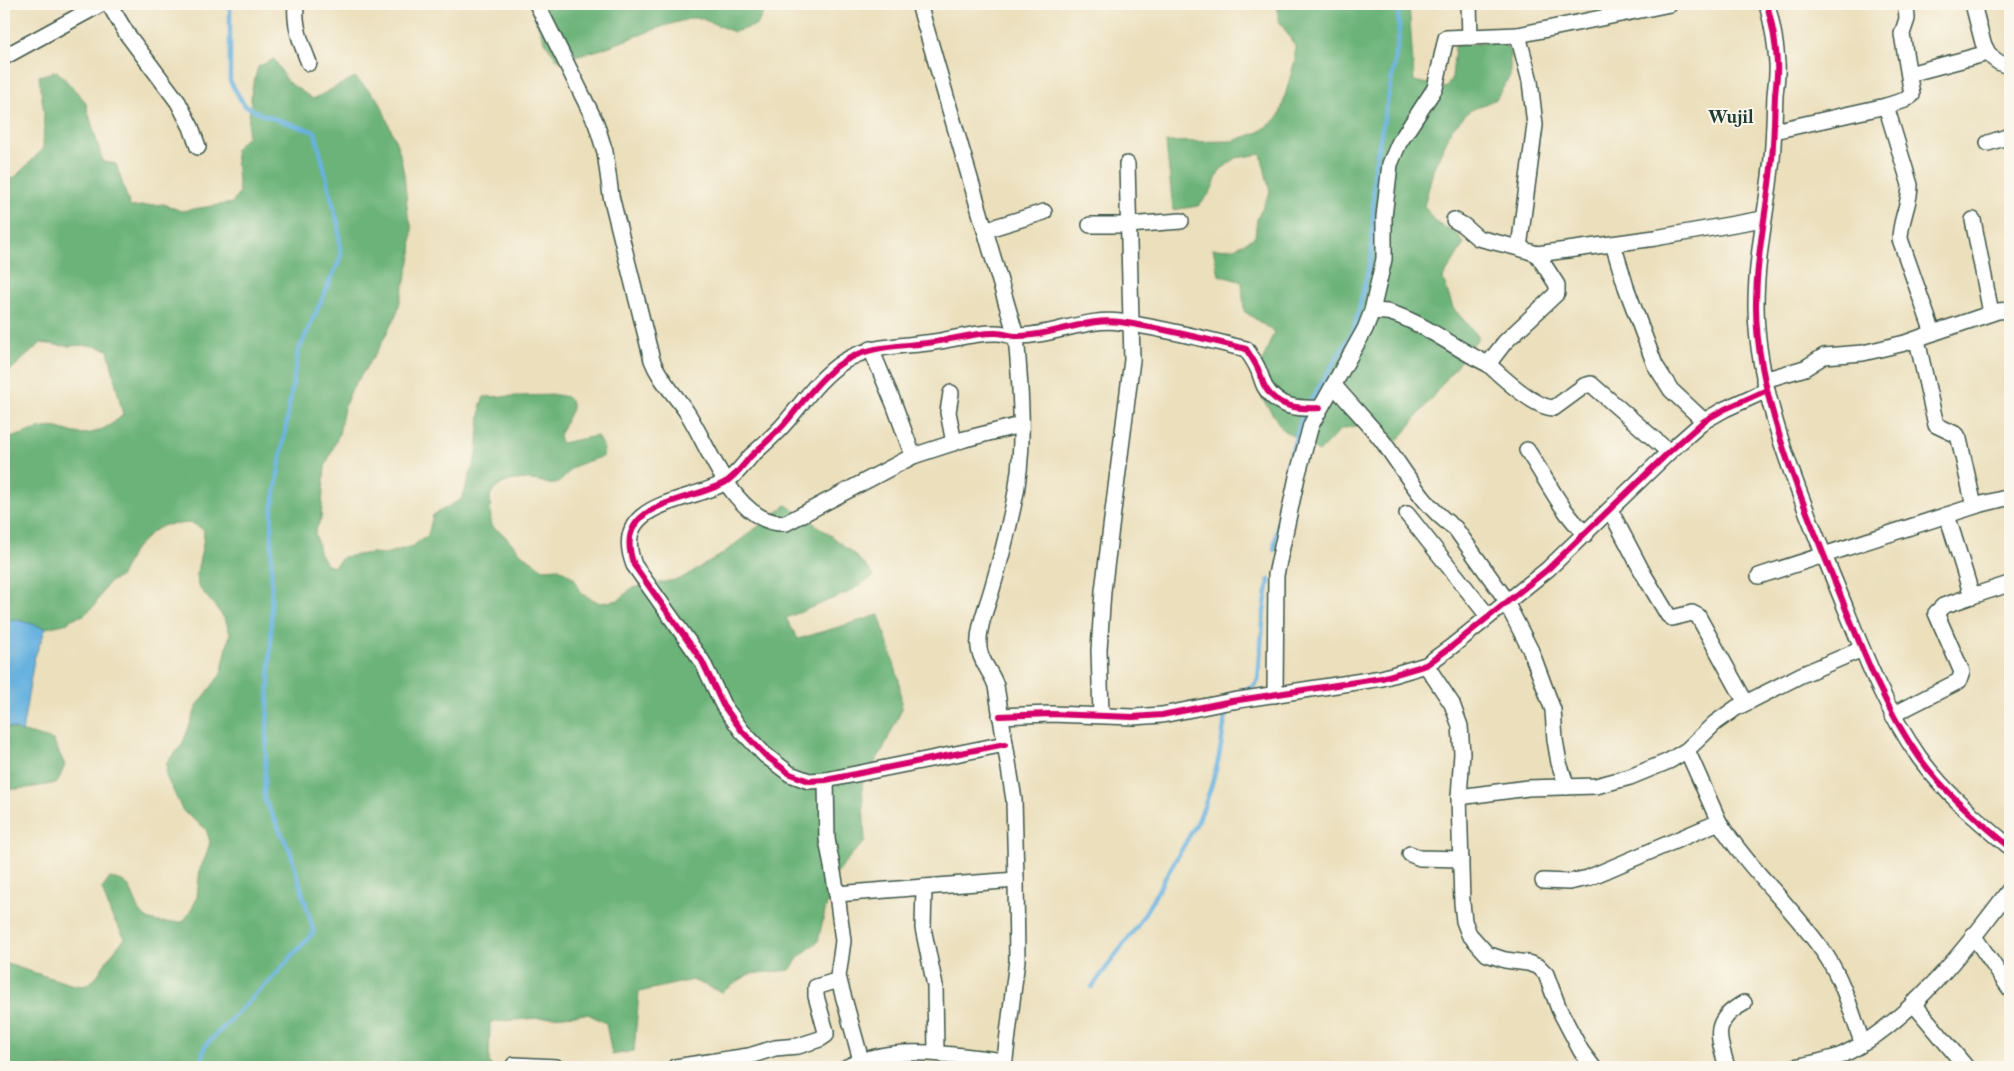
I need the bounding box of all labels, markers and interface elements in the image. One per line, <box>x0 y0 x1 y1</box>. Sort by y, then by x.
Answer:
district label: Wujil <box>1707 107 1754 127</box>

